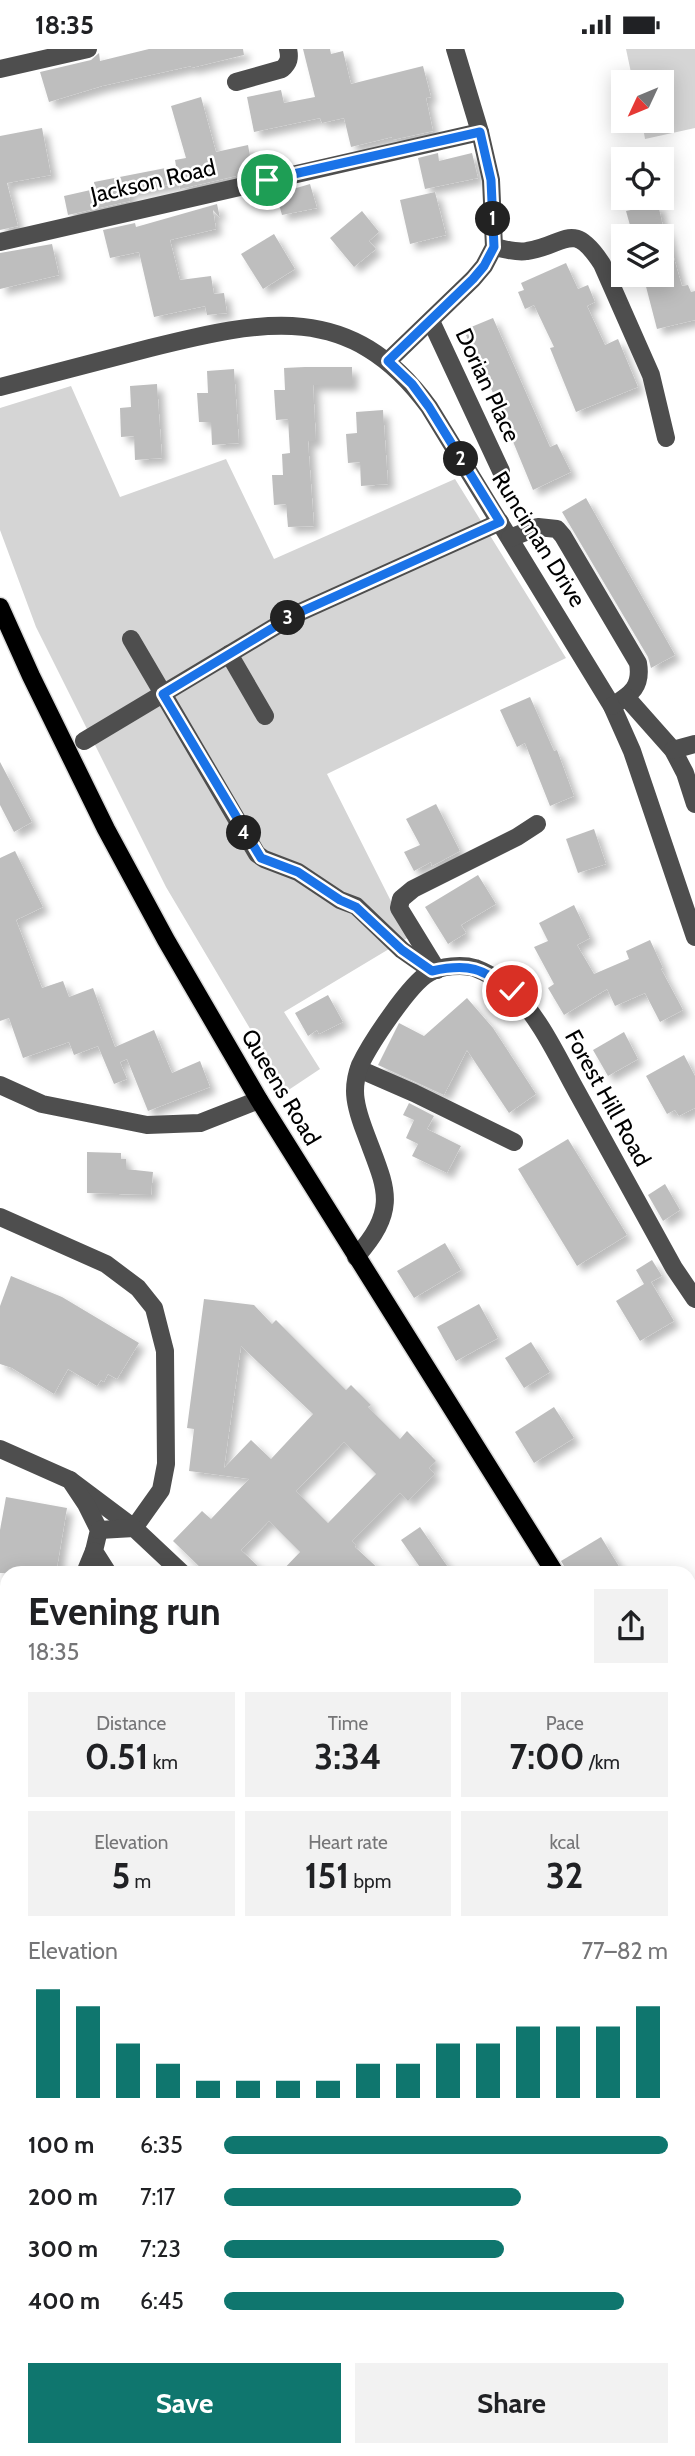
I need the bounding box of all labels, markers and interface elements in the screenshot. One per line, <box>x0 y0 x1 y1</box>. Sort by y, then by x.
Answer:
text: 18:35 <box>35 9 94 41</box>
north arrow <box>611 70 674 133</box>
map controls <box>611 70 674 287</box>
button: locate <box>611 147 674 210</box>
pin <box>237 150 297 210</box>
street label: Jackson Road <box>87 153 218 209</box>
icon: arrive <box>248 161 286 199</box>
pin: 1 <box>476 201 510 237</box>
text: 1 <box>489 207 496 230</box>
button: layers <box>611 224 674 287</box>
street label: Dorian Place <box>450 324 527 446</box>
pin: 2 <box>444 441 478 477</box>
text: 2 <box>455 447 466 470</box>
street label: Runciman Drive <box>486 466 592 612</box>
pin: 3 <box>270 601 306 635</box>
text: 3 <box>282 606 293 629</box>
pin: 4 <box>226 815 262 851</box>
text: 4 <box>238 821 249 844</box>
pin <box>482 961 542 1021</box>
icon: check <box>493 972 531 1010</box>
street label: Queens Road <box>235 1024 327 1150</box>
street label: Forest Hill Road <box>559 1025 657 1171</box>
text: Evening run <box>28 1588 221 1635</box>
button: share <box>594 1589 668 1663</box>
text: 18:35 <box>28 1638 79 1666</box>
text: Distance <box>96 1712 166 1735</box>
text: Time <box>328 1712 368 1735</box>
text: Pace <box>546 1712 584 1735</box>
text: 0.51 <box>85 1735 149 1778</box>
text: 3:34 <box>314 1735 382 1778</box>
text: 7:00 <box>509 1735 584 1778</box>
text: km <box>149 1751 178 1774</box>
text: /km <box>584 1751 620 1774</box>
text: Elevation <box>94 1831 168 1854</box>
text: Heart rate <box>308 1831 388 1854</box>
text: kcal <box>550 1831 580 1854</box>
text: 5 <box>111 1854 130 1897</box>
text: 151 <box>305 1854 349 1897</box>
text: 32 <box>546 1854 583 1897</box>
text: m <box>130 1870 151 1893</box>
text: bpm <box>349 1870 391 1893</box>
text: Elevation <box>28 1937 118 1965</box>
text: 77–82 m <box>581 1937 668 1965</box>
text: 100 m <box>28 2131 94 2159</box>
text: 6:35 <box>140 2131 183 2159</box>
text: 200 m <box>28 2183 98 2211</box>
text: 7:17 <box>140 2183 175 2211</box>
text: 300 m <box>28 2235 98 2263</box>
text: 7:23 <box>140 2235 181 2263</box>
text: 400 m <box>28 2287 100 2315</box>
text: 6:45 <box>140 2287 184 2315</box>
button: Save <box>28 2363 341 2443</box>
button: Share <box>355 2363 668 2443</box>

